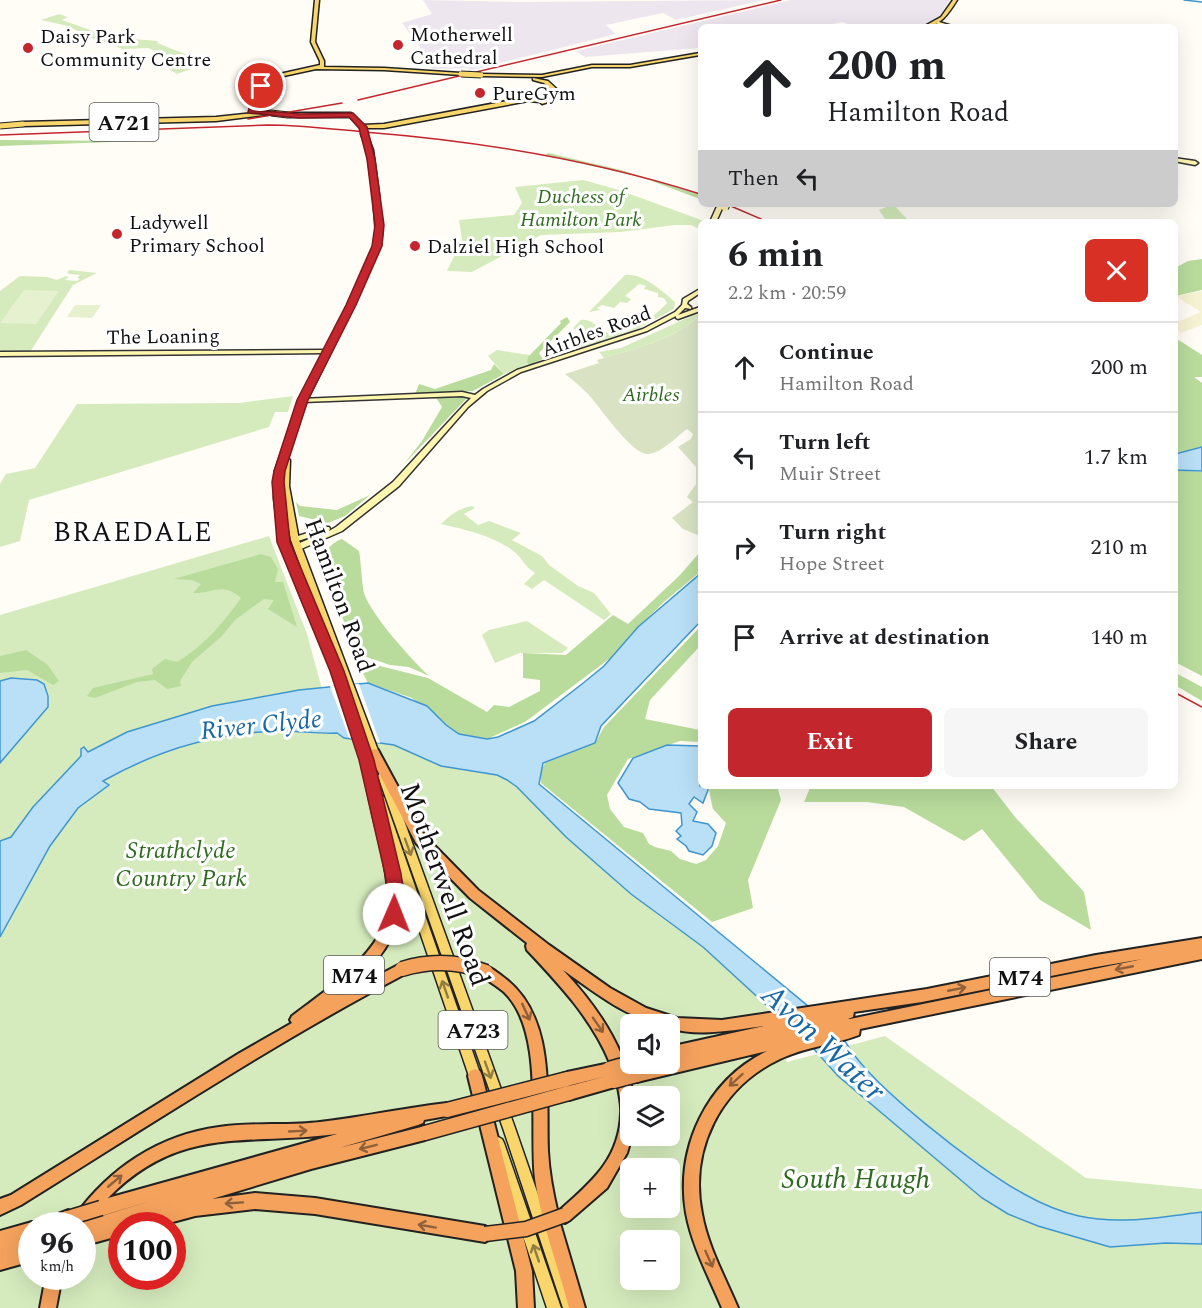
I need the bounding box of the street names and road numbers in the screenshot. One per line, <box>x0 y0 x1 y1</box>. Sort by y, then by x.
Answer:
road number: A721 <box>90 103 158 141</box>
street label: Airbles Road <box>537 298 655 366</box>
street label: The Loaning <box>106 321 220 353</box>
street label: Hamilton Road <box>294 513 384 678</box>
street label: Motherwell Road <box>388 777 501 992</box>
road number: M74 <box>324 956 384 994</box>
road number: M74 <box>990 958 1050 996</box>
road number: A723 <box>438 1011 508 1049</box>

